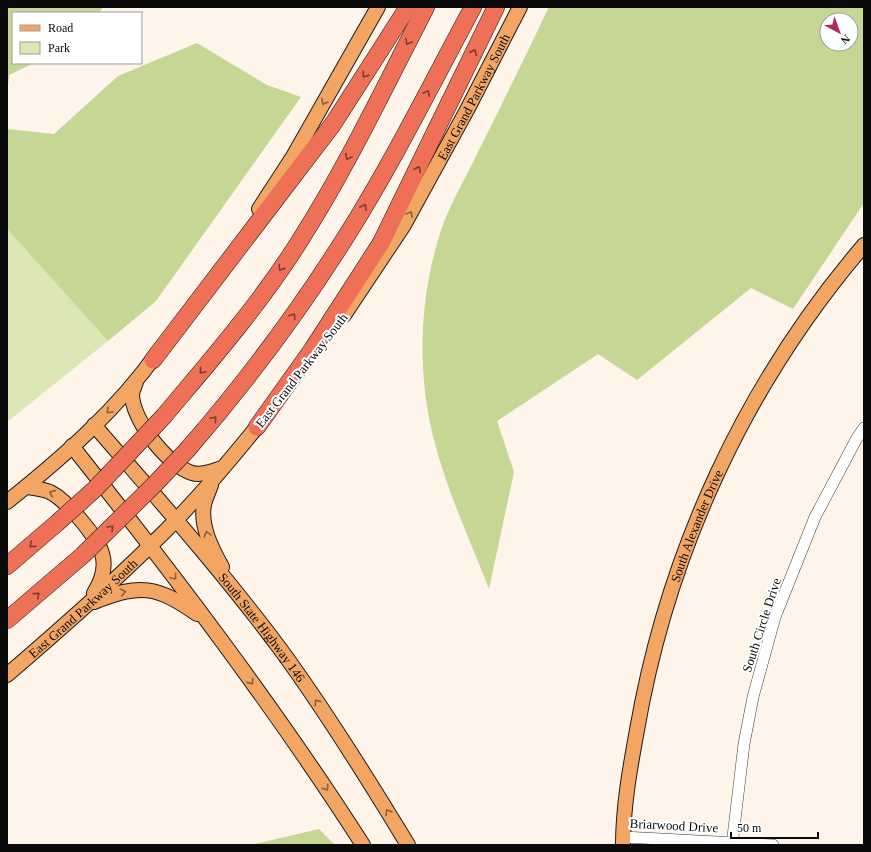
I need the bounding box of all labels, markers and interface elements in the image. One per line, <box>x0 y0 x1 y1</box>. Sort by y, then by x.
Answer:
legend <box>12 12 142 64</box>
north arrow <box>819 12 859 52</box>
text: Road <box>48 21 73 35</box>
street label: East Grand Parkway South <box>434 31 513 163</box>
text: N <box>839 32 852 47</box>
one-way arrow <box>406 37 413 45</box>
text: Park <box>48 41 70 55</box>
one-way arrow <box>469 48 477 56</box>
one-way arrow <box>363 71 370 78</box>
one-way arrow <box>422 90 429 97</box>
one-way arrow <box>322 98 329 105</box>
one-way arrow <box>345 153 353 160</box>
one-way arrow <box>413 165 421 173</box>
one-way arrow <box>359 204 366 211</box>
one-way arrow <box>406 211 413 218</box>
one-way arrow <box>278 264 286 271</box>
street label: East Grand Parkway South <box>252 310 351 430</box>
one-way arrow <box>288 313 296 320</box>
one-way arrow <box>199 366 206 373</box>
one-way arrow <box>106 406 114 414</box>
one-way arrow <box>209 416 217 424</box>
street label: South Alexander Drive <box>668 467 726 584</box>
one-way arrow <box>48 490 56 498</box>
one-way arrow <box>106 525 114 533</box>
one-way arrow <box>203 531 212 538</box>
one-way arrow <box>30 540 37 547</box>
street label: East Grand Parkway South <box>26 555 141 661</box>
street label: South State Highway 146 <box>215 570 309 685</box>
one-way arrow <box>170 572 177 579</box>
street label: South Circle Drive <box>739 576 784 674</box>
one-way arrow <box>119 588 126 597</box>
one-way arrow <box>32 593 40 600</box>
one-way arrow <box>246 678 254 685</box>
one-way arrow <box>315 700 322 707</box>
one-way arrow <box>321 784 328 791</box>
one-way arrow <box>385 809 392 816</box>
scale bar <box>731 814 818 840</box>
street label: Briarwood Drive <box>629 816 719 835</box>
text: 50 m <box>737 821 762 835</box>

